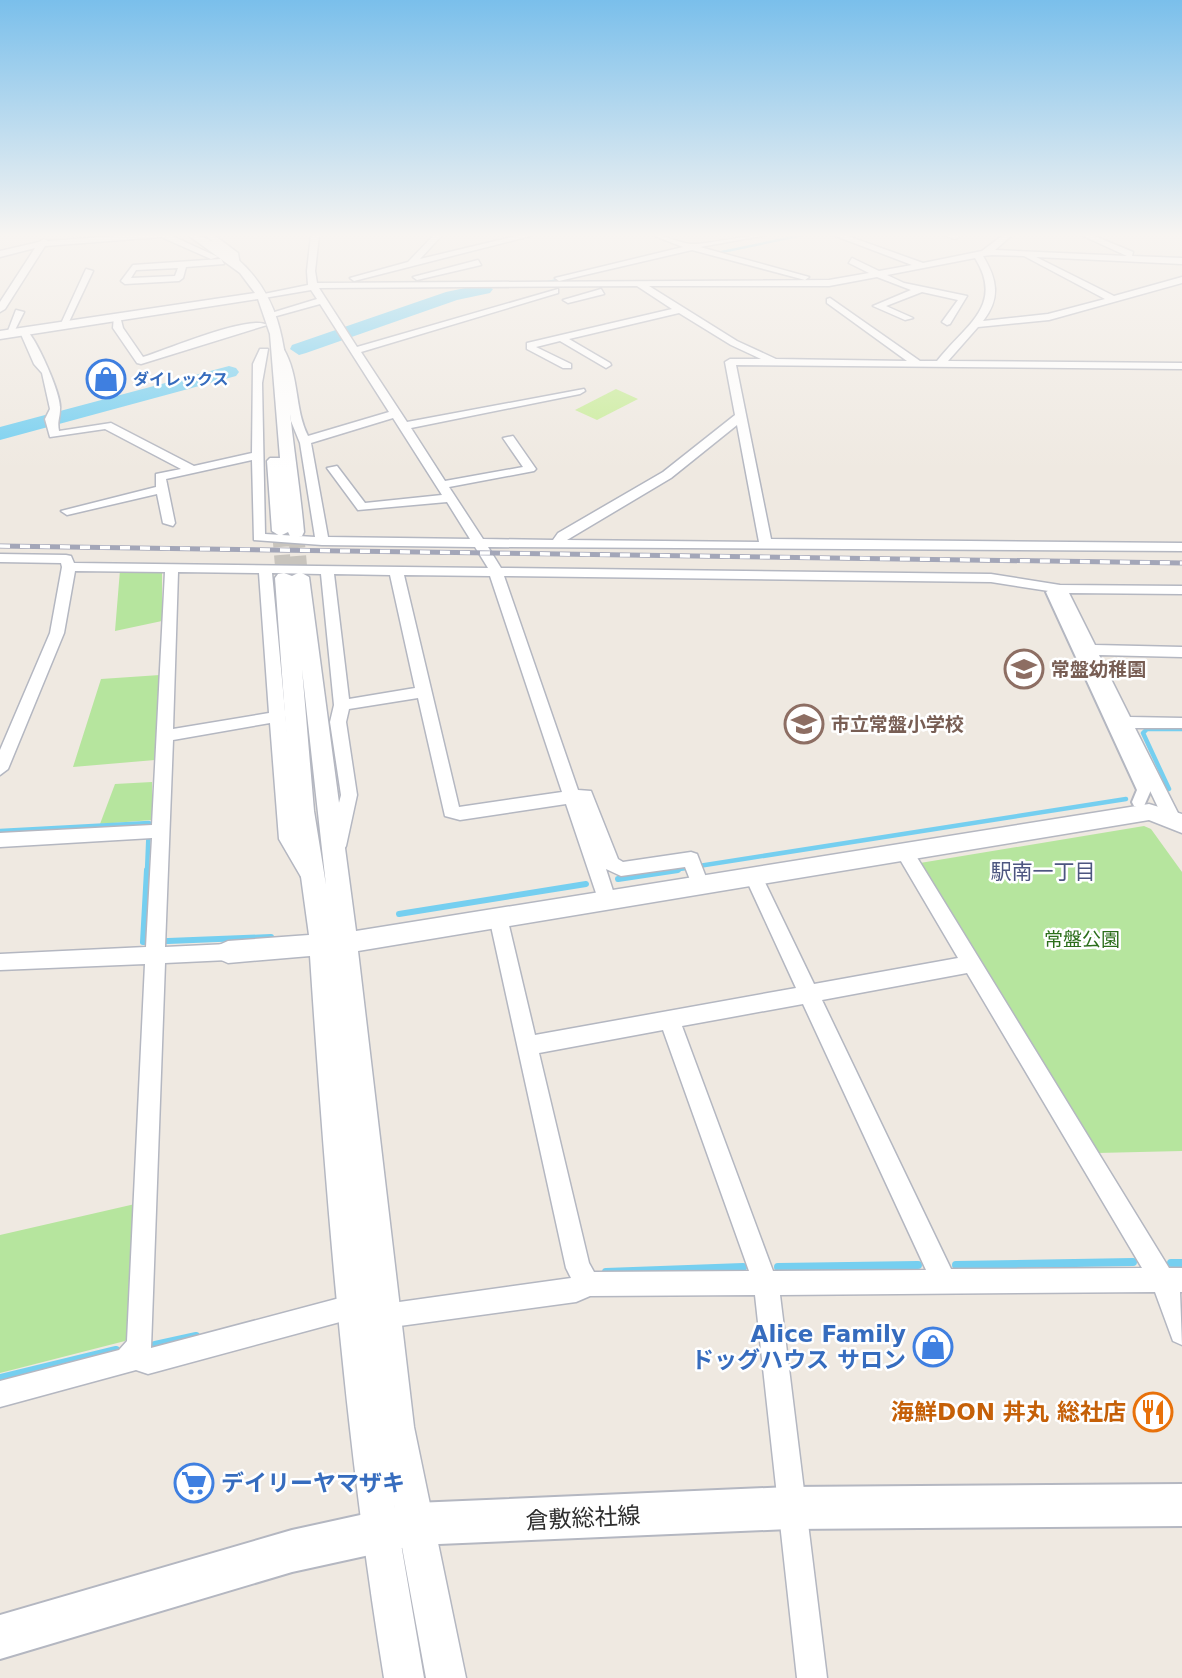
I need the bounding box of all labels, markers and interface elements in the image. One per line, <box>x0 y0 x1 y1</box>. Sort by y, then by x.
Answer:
shop icon: ダイレックス <box>85 358 127 400</box>
place label: ダイレックス <box>133 370 229 389</box>
school or university icon: 常盤幼稚園 <box>1003 648 1045 690</box>
place label: 常盤幼稚園 <box>1051 658 1146 680</box>
school or university icon: 市立常盤小学校 <box>783 703 825 745</box>
place label: 市立常盤小学校 <box>831 713 964 735</box>
district label: 駅南一丁目 <box>991 860 1096 884</box>
park label: 常盤公園 <box>1044 928 1120 950</box>
place label: Alice Family ドッグハウス サロン <box>691 1321 906 1373</box>
shop icon: Alice Family ドッグハウス サロン <box>912 1326 954 1368</box>
restaurant icon: 海鮮DON 丼丸 総社店 <box>1132 1391 1174 1433</box>
place label: 海鮮DON 丼丸 総社店 <box>891 1399 1126 1425</box>
supermarket icon: デイリーヤマザキ <box>173 1462 215 1504</box>
place label: デイリーヤマザキ <box>221 1470 405 1496</box>
street label: 倉敷総社線 <box>525 1502 641 1534</box>

